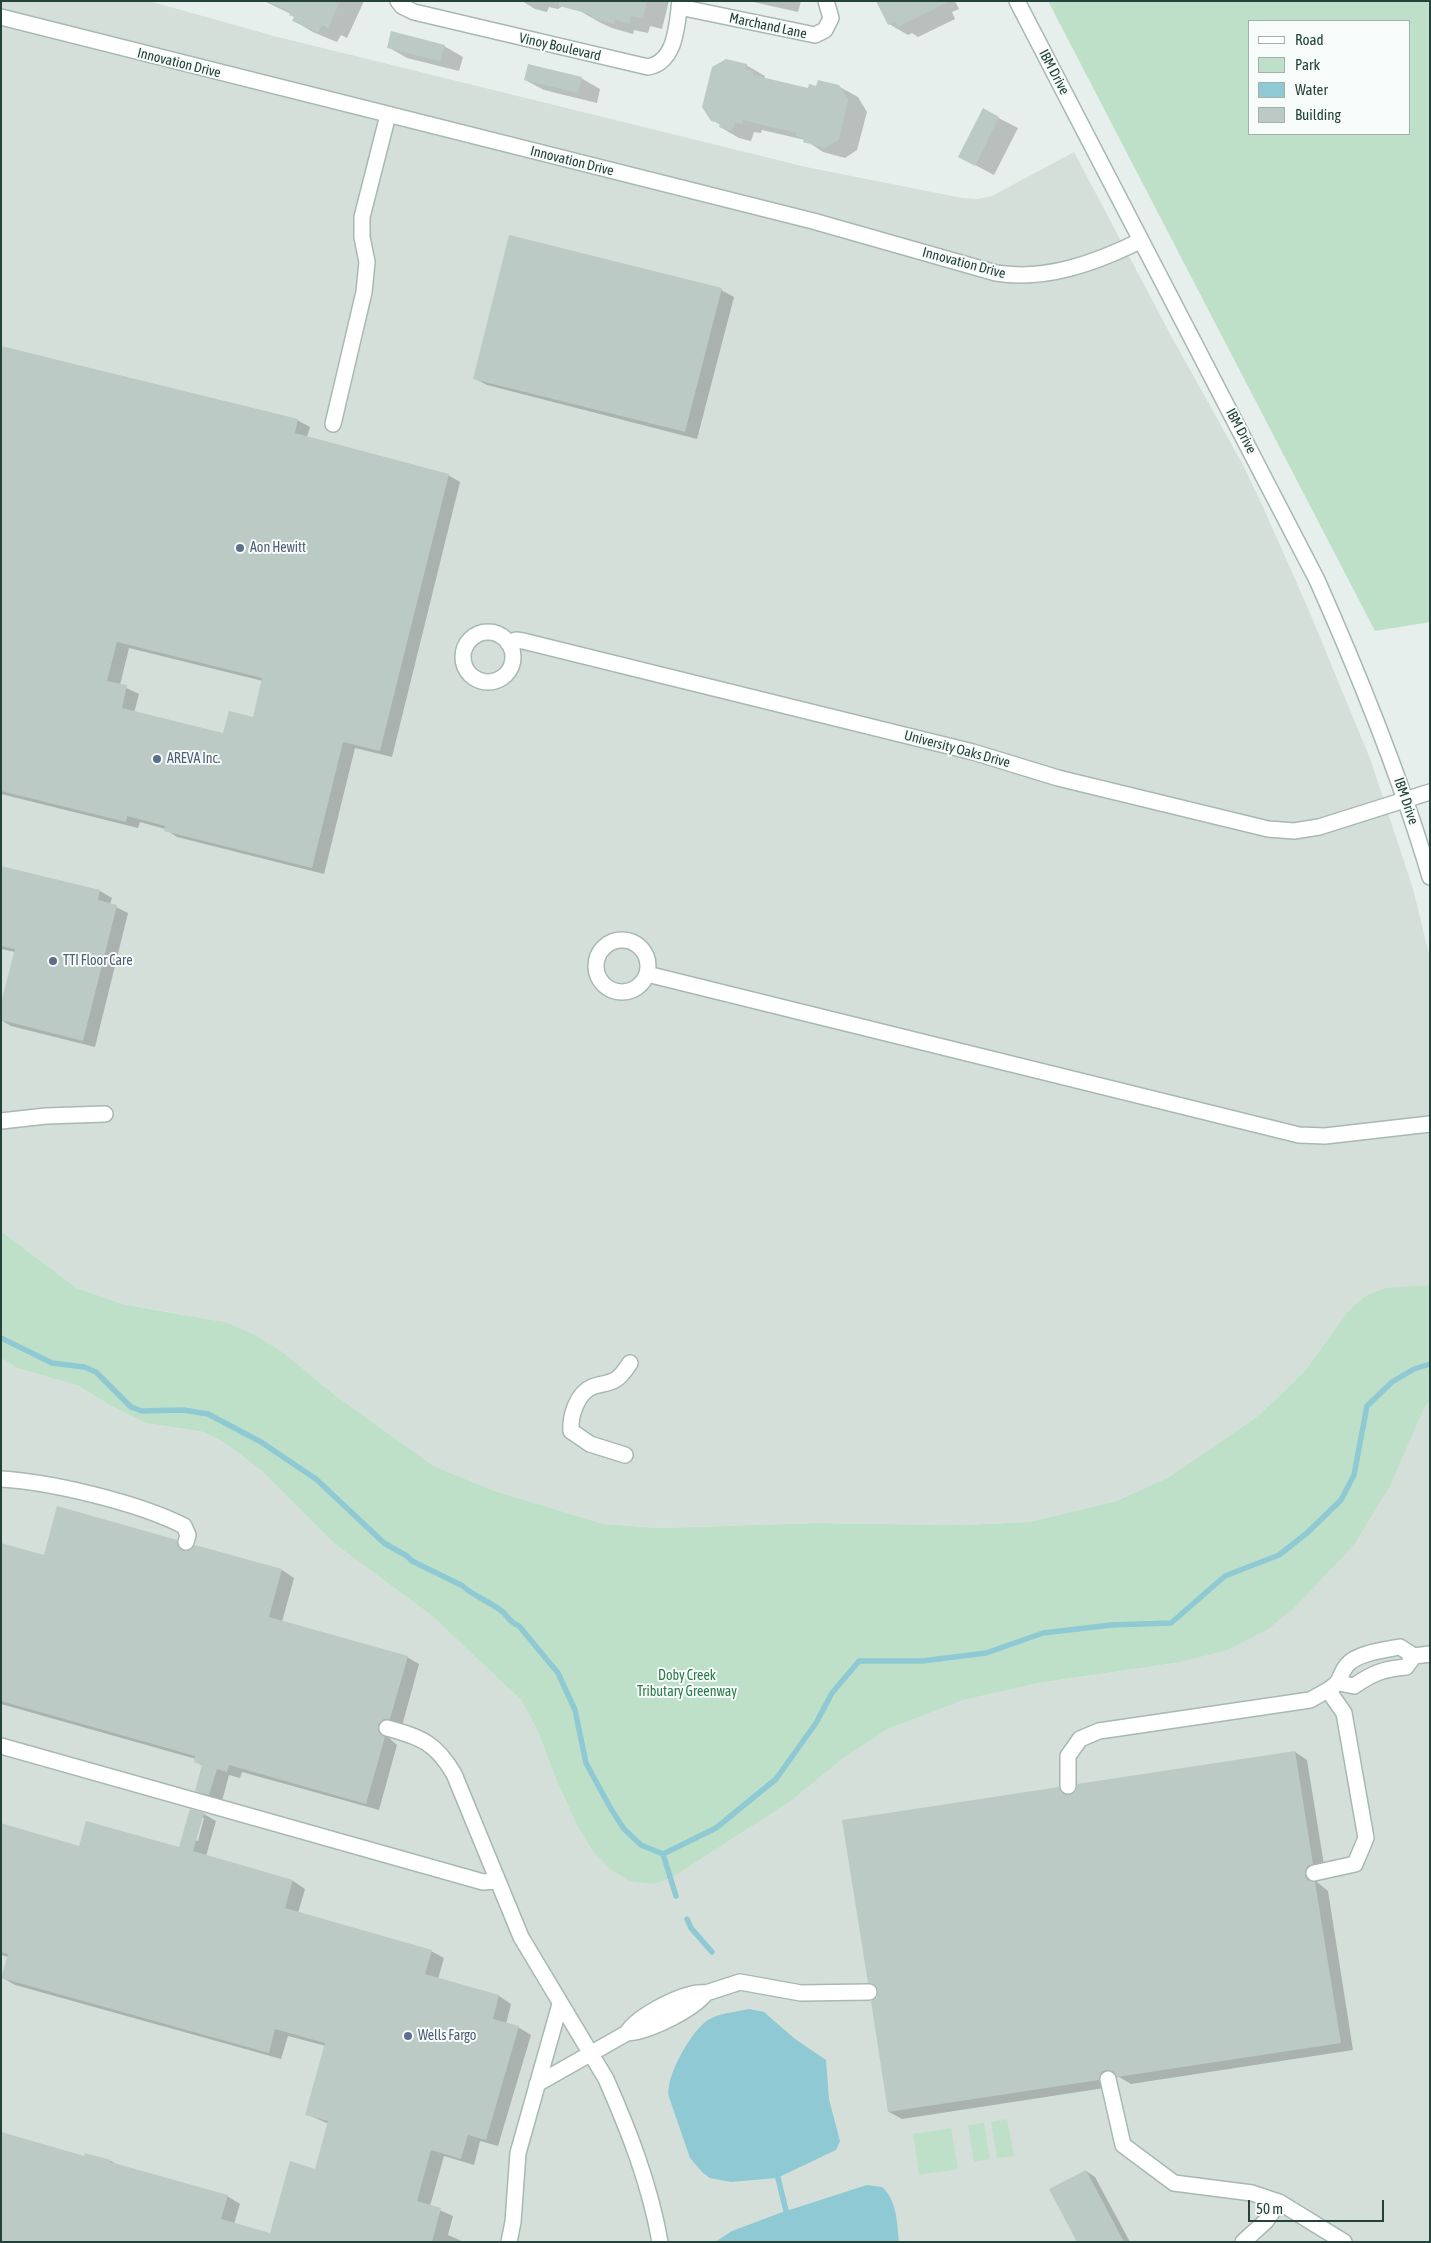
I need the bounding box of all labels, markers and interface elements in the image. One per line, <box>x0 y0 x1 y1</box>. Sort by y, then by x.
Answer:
street label: Marchand Lane <box>728 10 808 42</box>
legend <box>1248 20 1411 135</box>
street label: Vinoy Boulevard <box>517 29 603 65</box>
text: Road <box>1295 31 1324 48</box>
street label: Innovation Drive <box>136 45 222 81</box>
street label: IBM Drive <box>1035 47 1073 97</box>
text: Park <box>1295 56 1320 73</box>
text: Water <box>1295 81 1328 98</box>
text: Building <box>1295 106 1341 123</box>
street label: Innovation Drive <box>529 143 615 179</box>
street label: Innovation Drive <box>921 244 1007 282</box>
street label: IBM Drive <box>1222 406 1260 456</box>
place label: Aon Hewitt <box>250 540 306 556</box>
marker: Aon Hewitt <box>234 542 246 554</box>
street label: University Oaks Drive <box>902 727 1012 771</box>
place label: AREVA Inc. <box>167 751 220 767</box>
marker: AREVA Inc. <box>151 753 163 765</box>
street label: IBM Drive <box>1390 775 1422 827</box>
place label: TTI Floor Care <box>63 953 132 969</box>
marker: TTI Floor Care <box>47 955 59 967</box>
park label: Doby Creek Tributary Greenway <box>637 1668 737 1700</box>
place label: Wells Fargo <box>418 2028 476 2044</box>
marker: Wells Fargo <box>402 2030 414 2042</box>
scale bar <box>1251 2190 1387 2222</box>
text: 50 m <box>1256 2200 1283 2217</box>

